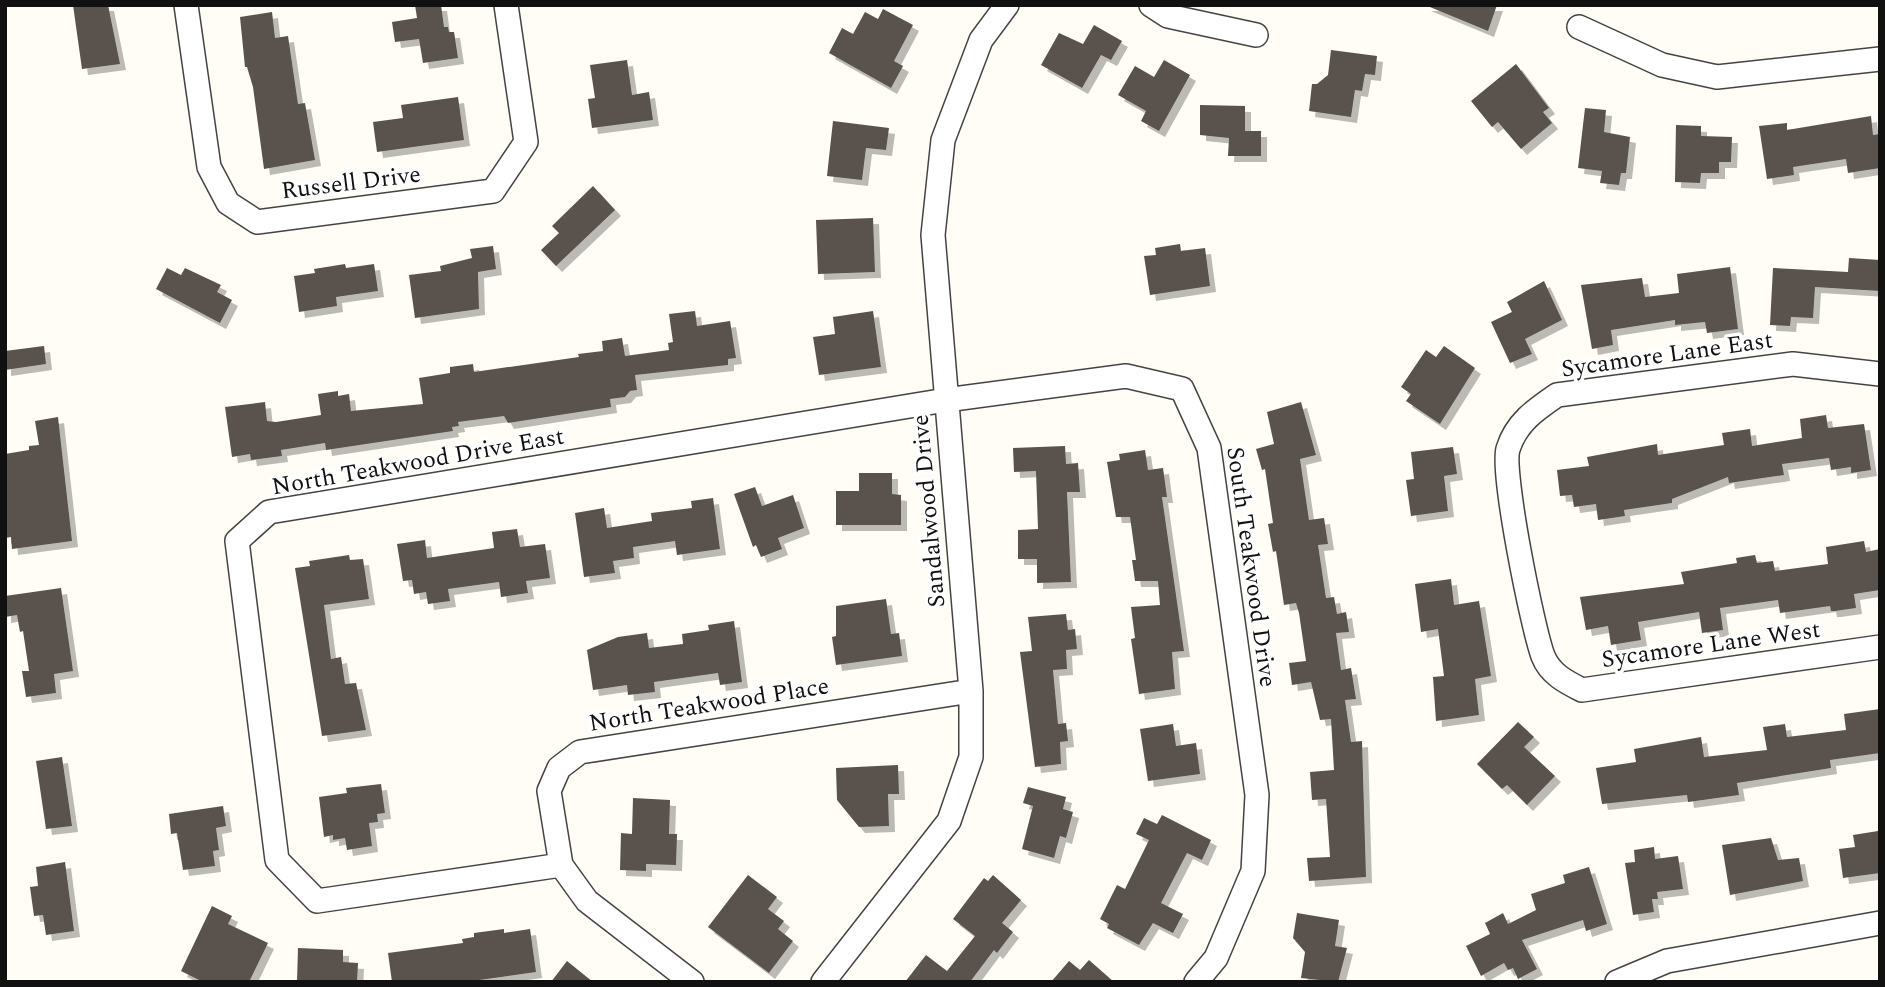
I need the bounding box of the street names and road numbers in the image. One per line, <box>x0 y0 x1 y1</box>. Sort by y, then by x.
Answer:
street label: Russell Drive <box>279 157 423 209</box>
street label: Sycamore Lane East <box>1559 322 1775 388</box>
street label: Sandalwood Drive <box>903 413 955 609</box>
street label: North Teakwood Drive East <box>269 419 567 505</box>
street label: South Teakwood Drive <box>1216 445 1286 689</box>
street label: Sycamore Lane West <box>1599 612 1823 678</box>
street label: North Teakwood Place <box>586 668 832 742</box>

